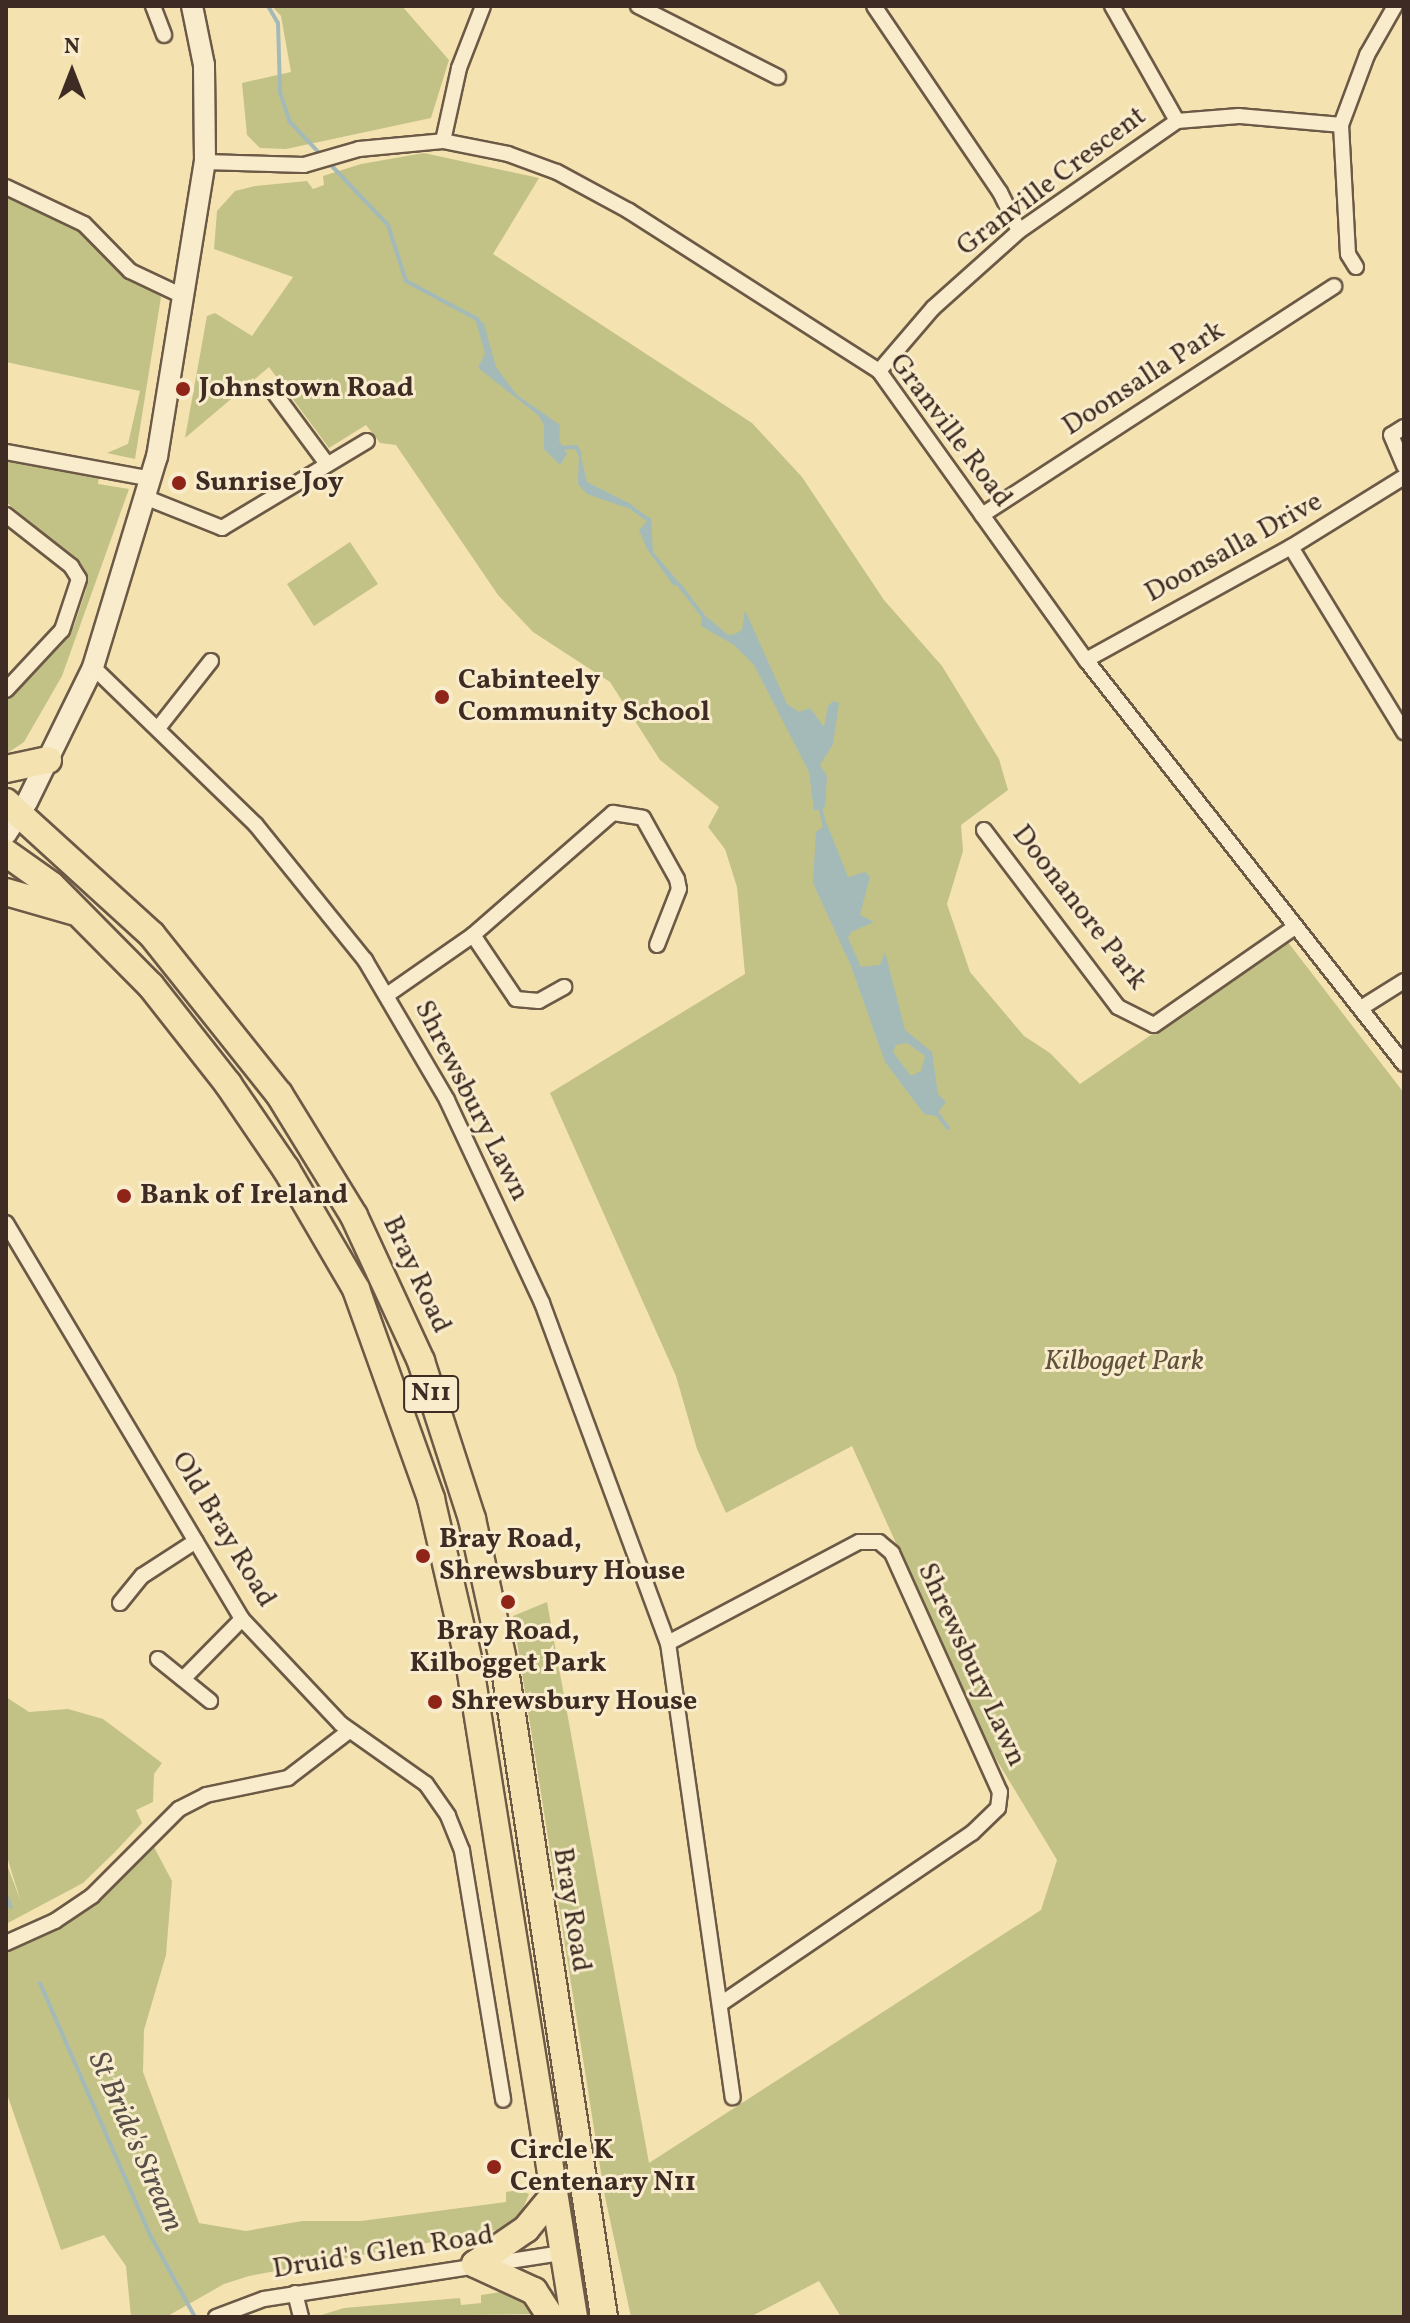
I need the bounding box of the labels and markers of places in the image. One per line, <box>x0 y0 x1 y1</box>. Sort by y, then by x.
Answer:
place label: Johnstown Road <box>199 372 414 406</box>
marker: Johnstown Road <box>174 380 192 398</box>
place label: Sunrise Joy <box>195 466 344 500</box>
marker: Sunrise Joy <box>170 474 188 492</box>
place label: Cabinteely Community School <box>458 664 710 730</box>
marker: Cabinteely Community School <box>433 688 451 706</box>
place label: Bank of Ireland <box>140 1179 346 1213</box>
marker: Bank of Ireland <box>115 1187 133 1205</box>
place label: Bray Road, Shrewsbury House <box>439 1523 686 1589</box>
marker: Bray Road, Shrewsbury House <box>414 1547 432 1565</box>
marker: Bray Road, Kilbogget Park <box>499 1593 517 1611</box>
place label: Bray Road, Kilbogget Park <box>409 1615 607 1681</box>
place label: Shrewsbury House <box>451 1685 698 1719</box>
marker: Shrewsbury House <box>426 1693 444 1711</box>
place label: Circle K Centenary N11 <box>510 2134 696 2200</box>
marker: Circle K Centenary N11 <box>485 2158 503 2176</box>

